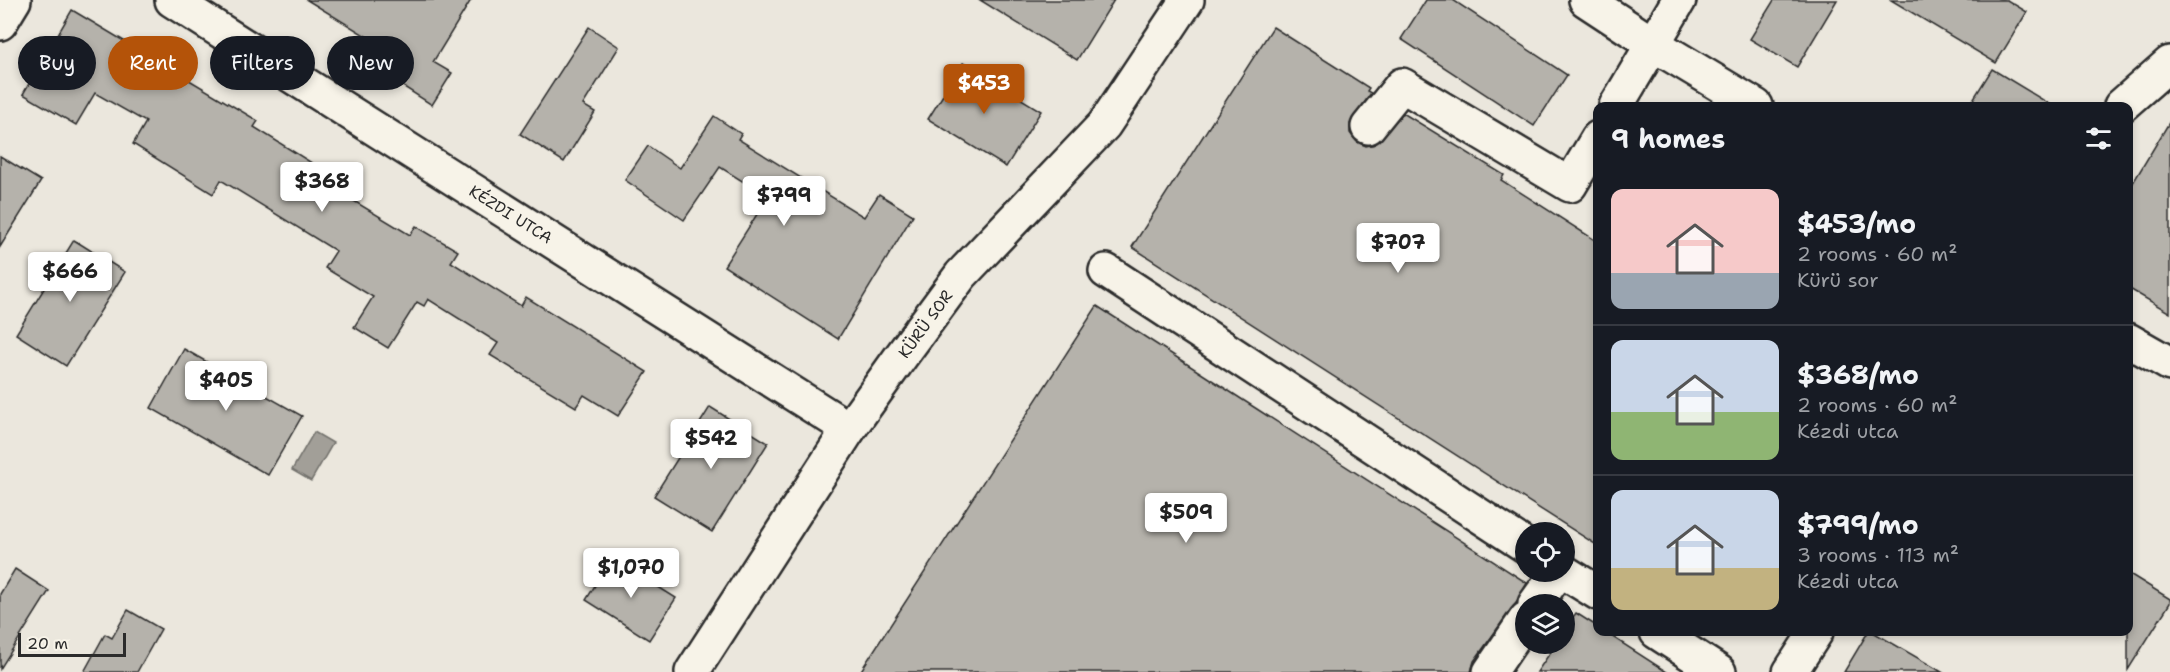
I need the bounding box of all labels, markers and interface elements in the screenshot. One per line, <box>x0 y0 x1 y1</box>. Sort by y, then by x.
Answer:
chip: Buy <box>18 36 96 90</box>
chip: Rent <box>108 36 198 90</box>
chip: Filters <box>210 36 315 90</box>
chip: New <box>327 36 414 90</box>
pin: $453 <box>948 64 1020 115</box>
text: $453 <box>957 70 1011 96</box>
text: 9 homes <box>1611 121 1725 156</box>
icon: filters <box>2082 122 2115 155</box>
pin: $368 <box>286 162 358 213</box>
text: $368 <box>294 168 350 194</box>
pin: $799 <box>748 176 820 227</box>
street label: KÉZDI UTCA <box>465 180 556 248</box>
text: $799 <box>756 182 812 208</box>
text: $453/mo <box>1797 206 1916 241</box>
icon: home <box>1659 213 1731 285</box>
pin: $707 <box>1362 223 1434 274</box>
text: $707 <box>1371 229 1425 255</box>
text: 2 rooms · 60 m² <box>1797 241 1957 267</box>
pin: $666 <box>34 252 106 303</box>
text: $666 <box>42 258 98 284</box>
text: Kürü sor <box>1797 267 1879 293</box>
street label: KÜRÜ SOR <box>894 286 957 363</box>
text: $368/mo <box>1797 357 1919 392</box>
pin: $405 <box>190 361 262 412</box>
icon: home <box>1659 364 1731 436</box>
text: $405 <box>199 367 253 393</box>
text: 2 rooms · 60 m² <box>1797 392 1957 418</box>
text: Kézdi utca <box>1797 418 1898 444</box>
pin: $542 <box>675 419 747 470</box>
text: $542 <box>684 425 738 451</box>
pin: $509 <box>1150 493 1222 544</box>
text: $509 <box>1159 499 1213 525</box>
text: $799/mo <box>1797 507 1919 542</box>
icon: home <box>1659 514 1731 586</box>
map controls <box>1515 522 1575 654</box>
button: locate <box>1515 522 1575 582</box>
text: 3 rooms · 113 m² <box>1797 542 1959 568</box>
pin: $1,070 <box>582 548 680 599</box>
text: $1,070 <box>597 554 665 580</box>
text: Kézdi utca <box>1797 568 1898 594</box>
button: layers <box>1515 594 1575 654</box>
scale bar <box>18 630 126 658</box>
text: 20 m <box>27 633 68 654</box>

